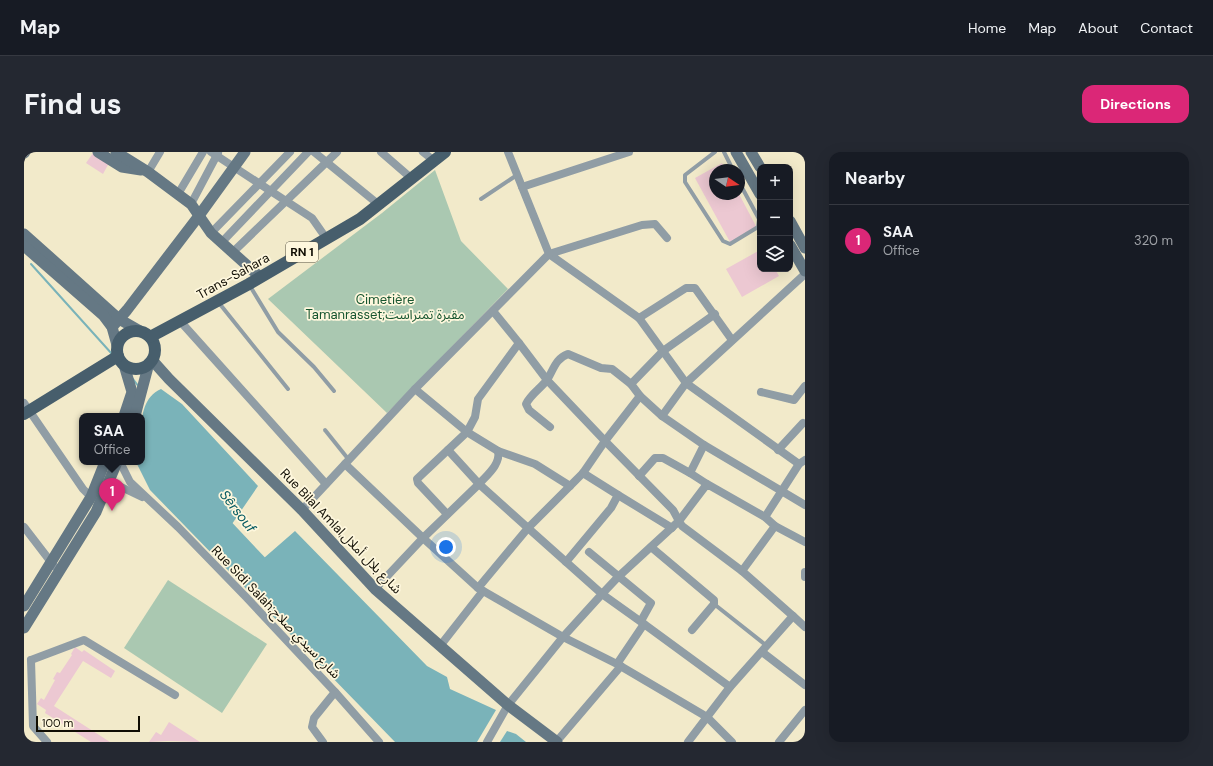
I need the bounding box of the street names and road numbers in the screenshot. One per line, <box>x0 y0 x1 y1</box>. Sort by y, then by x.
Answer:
road number: RN 1 <box>286 242 318 262</box>
street label: Trans-Sahara <box>194 249 272 303</box>
street label: Rue Bilal Amlal,شارع بلال أملال <box>275 465 405 599</box>
street label: Rue Sidi Salah;شارع سيدي صلاح <box>206 542 344 683</box>

